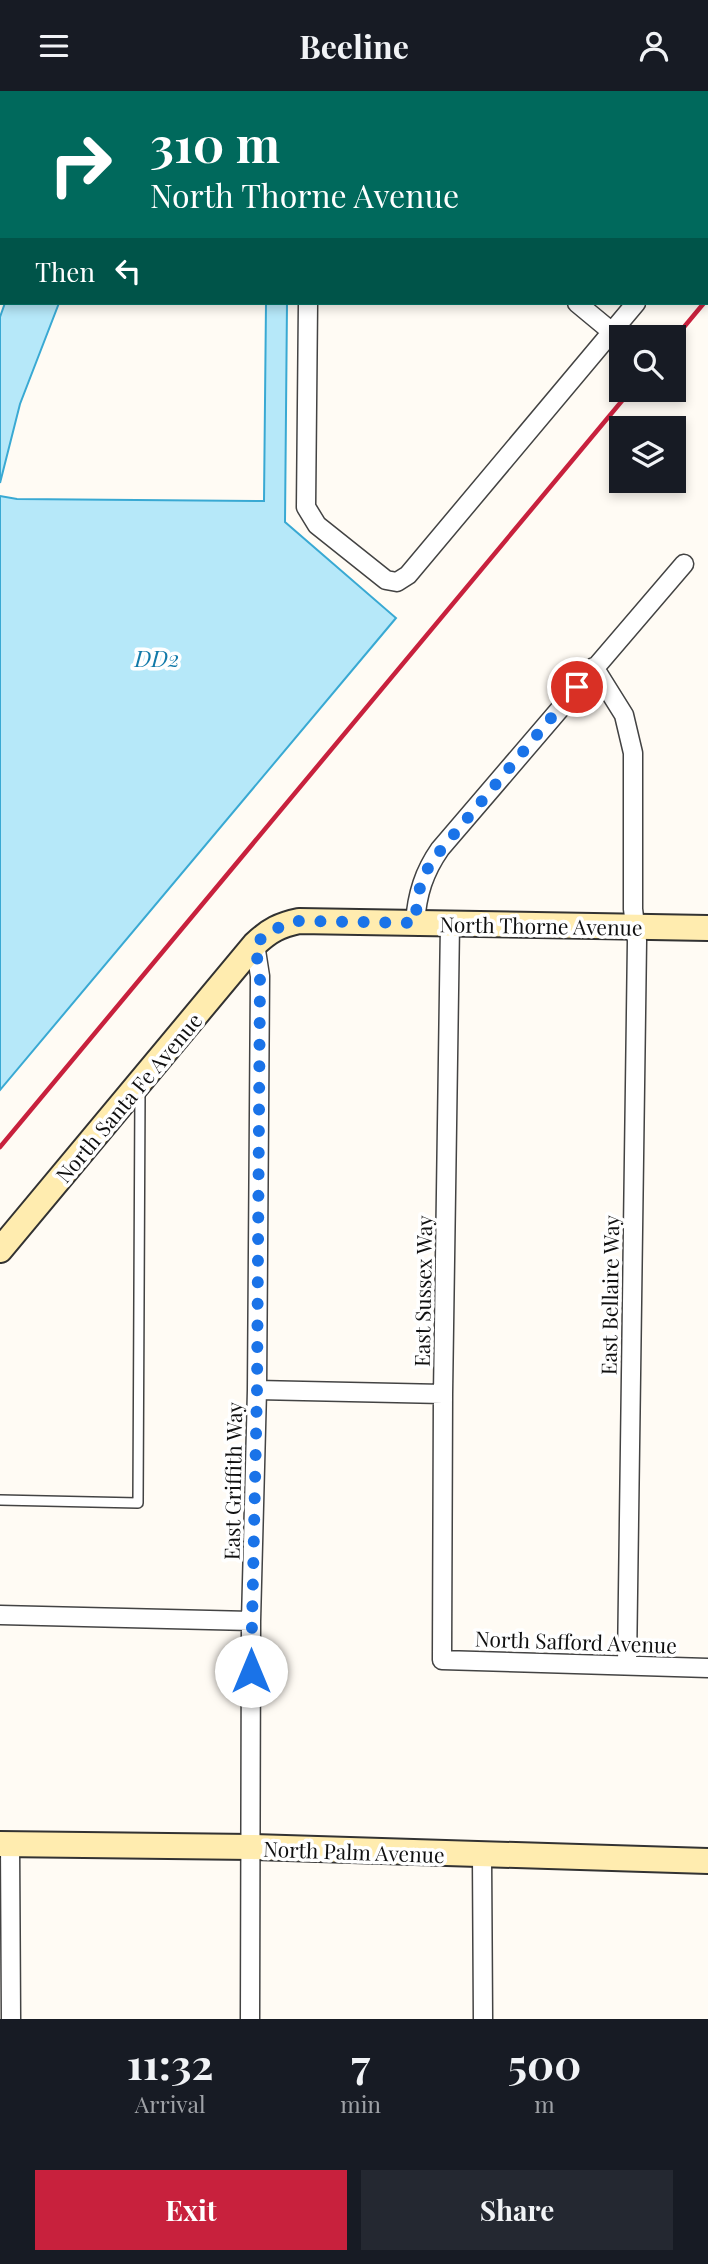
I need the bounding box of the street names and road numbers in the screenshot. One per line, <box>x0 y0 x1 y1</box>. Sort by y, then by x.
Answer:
street label: North Thorne Avenue <box>439 909 643 941</box>
street label: North Santa Fe Avenue <box>49 1006 207 1188</box>
street label: East Bellaire Way <box>594 1214 624 1375</box>
street label: East Sussex Way <box>407 1215 437 1367</box>
street label: East Griffith Way <box>217 1401 247 1560</box>
street label: North Safford Avenue <box>475 1623 677 1659</box>
street label: North Palm Avenue <box>263 1834 445 1868</box>

